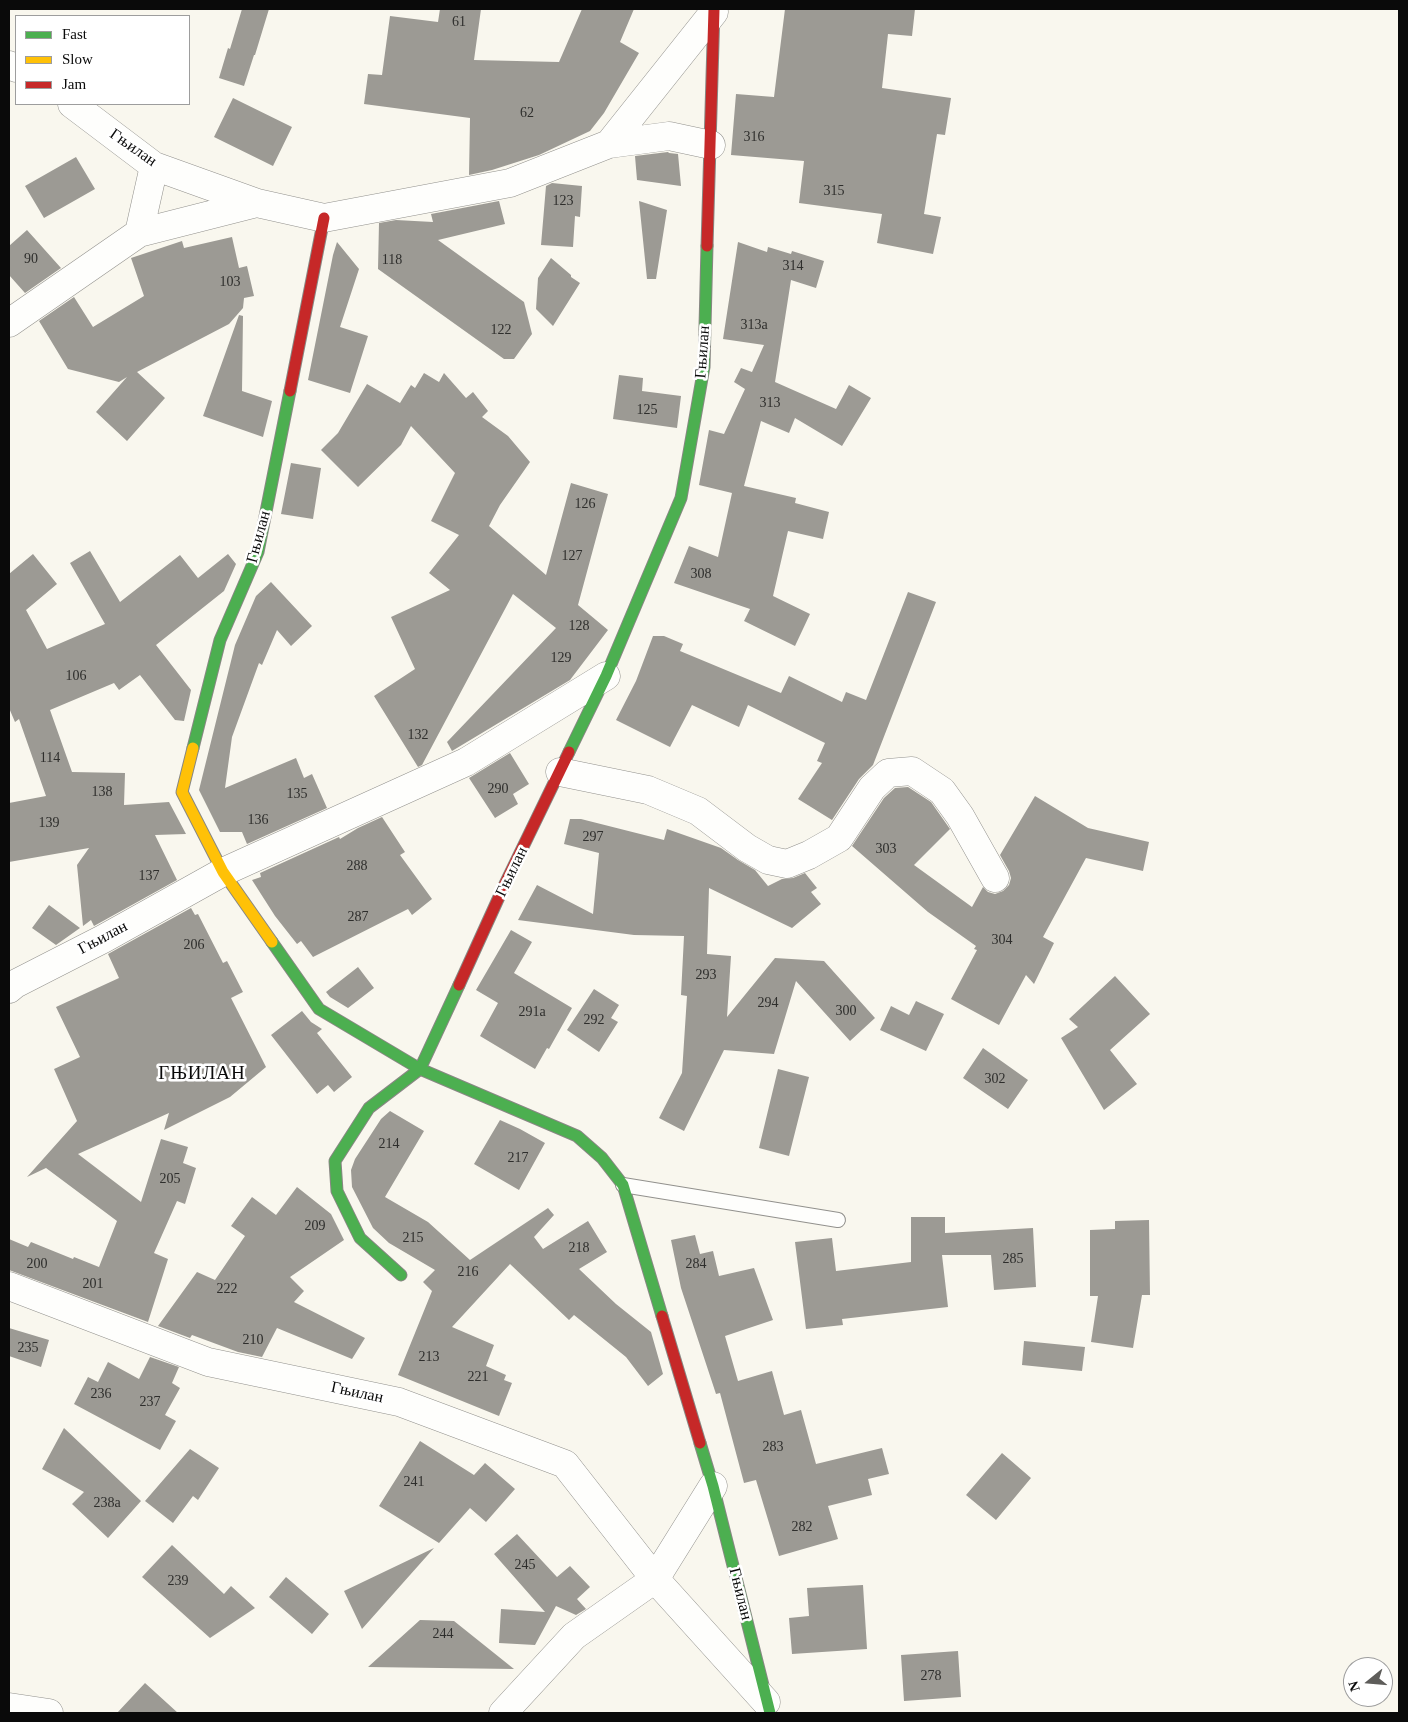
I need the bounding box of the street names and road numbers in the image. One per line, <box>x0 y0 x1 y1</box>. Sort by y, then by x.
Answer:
street label: Гњилан <box>106 125 160 171</box>
street label: Гњилан <box>692 325 714 379</box>
street label: Гњилан <box>243 509 275 565</box>
street label: Гњилан <box>492 844 532 900</box>
street label: Гњилан <box>75 917 131 959</box>
street label: Гњилан <box>329 1378 385 1408</box>
street label: Гњилан <box>724 1566 756 1622</box>

